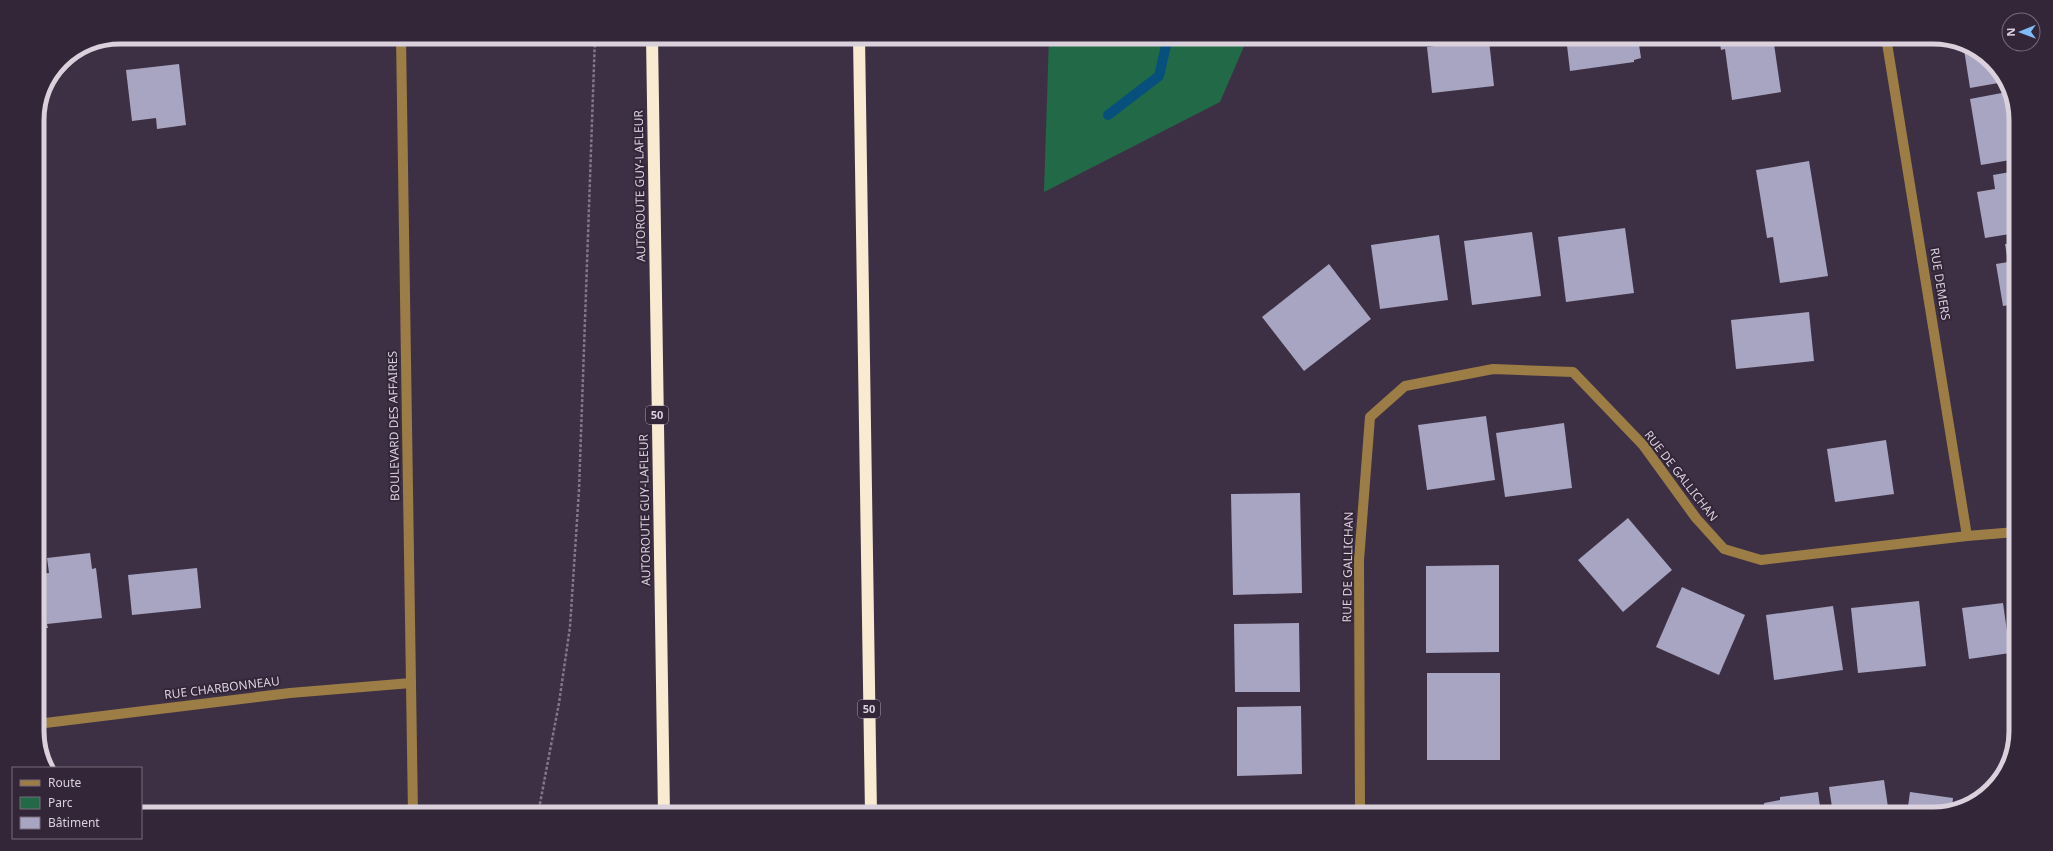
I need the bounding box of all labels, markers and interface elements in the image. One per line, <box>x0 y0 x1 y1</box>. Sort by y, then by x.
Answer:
north arrow <box>2001 12 2041 52</box>
text: N <box>2003 28 2018 37</box>
street label: AUTOROUTE GUY-LAFLEUR <box>630 109 649 262</box>
street label: RUE DEMERS <box>1926 247 1955 322</box>
street label: BOULEVARD DES AFFAIRES <box>384 350 403 501</box>
road number: 50 <box>646 406 668 424</box>
street label: RUE DE GALLICHAN <box>1641 427 1722 525</box>
street label: AUTOROUTE GUY-LAFLEUR <box>635 433 654 586</box>
street label: RUE DE GALLICHAN <box>1338 511 1357 623</box>
street label: RUE CHARBONNEAU <box>163 672 281 703</box>
road number: 50 <box>858 700 880 718</box>
legend <box>12 767 142 839</box>
text: Route <box>48 774 81 791</box>
text: Parc <box>48 794 73 811</box>
text: Bâtiment <box>48 814 100 831</box>

